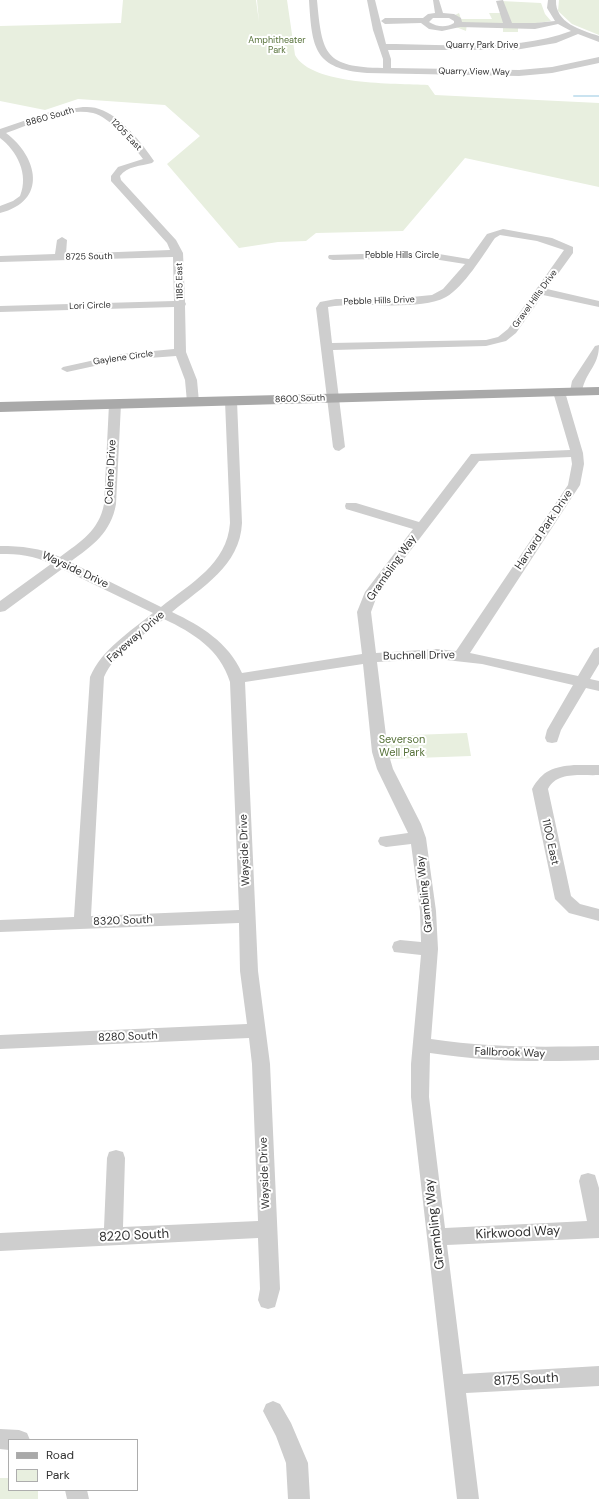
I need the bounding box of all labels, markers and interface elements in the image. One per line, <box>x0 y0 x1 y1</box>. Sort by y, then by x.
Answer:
park label: Amphitheater Park <box>248 36 306 57</box>
street label: Quarry Park Drive <box>446 41 518 51</box>
street label: Quarry View Way <box>438 66 510 78</box>
street label: 8860 South <box>25 105 75 129</box>
street label: 1205 East <box>108 117 144 153</box>
street label: 8725 South <box>65 251 113 263</box>
street label: Pebble Hills Circle <box>365 251 439 261</box>
street label: 1185 East <box>174 263 186 299</box>
street label: Gravel Hills Drive <box>510 268 560 330</box>
street label: Pebble Hills Drive <box>343 294 415 308</box>
street label: Lori Circle <box>69 300 111 312</box>
street label: Gaylene Circle <box>92 348 154 368</box>
street label: 8600 South <box>275 393 325 405</box>
street label: Colene Drive <box>103 439 119 505</box>
street label: Harvard Park Drive <box>512 488 576 572</box>
street label: Grambling Way <box>364 532 420 604</box>
street label: Wayside Drive <box>40 549 110 591</box>
street label: Fayeway Drive <box>104 608 168 666</box>
street label: Buchnell Drive <box>383 649 455 663</box>
park label: Severson Well Park <box>379 733 425 759</box>
street label: Wayside Drive <box>237 814 253 886</box>
street label: 1100 East <box>539 818 561 866</box>
street label: Grambling Way <box>414 855 436 933</box>
street label: 8320 South <box>93 913 153 929</box>
street label: 8280 South <box>98 1029 158 1045</box>
street label: Fallbrook Way <box>474 1045 546 1061</box>
street label: Wayside Drive <box>257 1137 273 1209</box>
street label: Grambling Way <box>422 1178 448 1270</box>
street label: Kirkwood Way <box>475 1223 561 1243</box>
street label: 8220 South <box>99 1226 169 1246</box>
street label: 8175 South <box>493 1371 559 1389</box>
legend <box>8 1439 138 1491</box>
text: Road <box>46 1447 74 1463</box>
text: Park <box>46 1467 70 1483</box>

